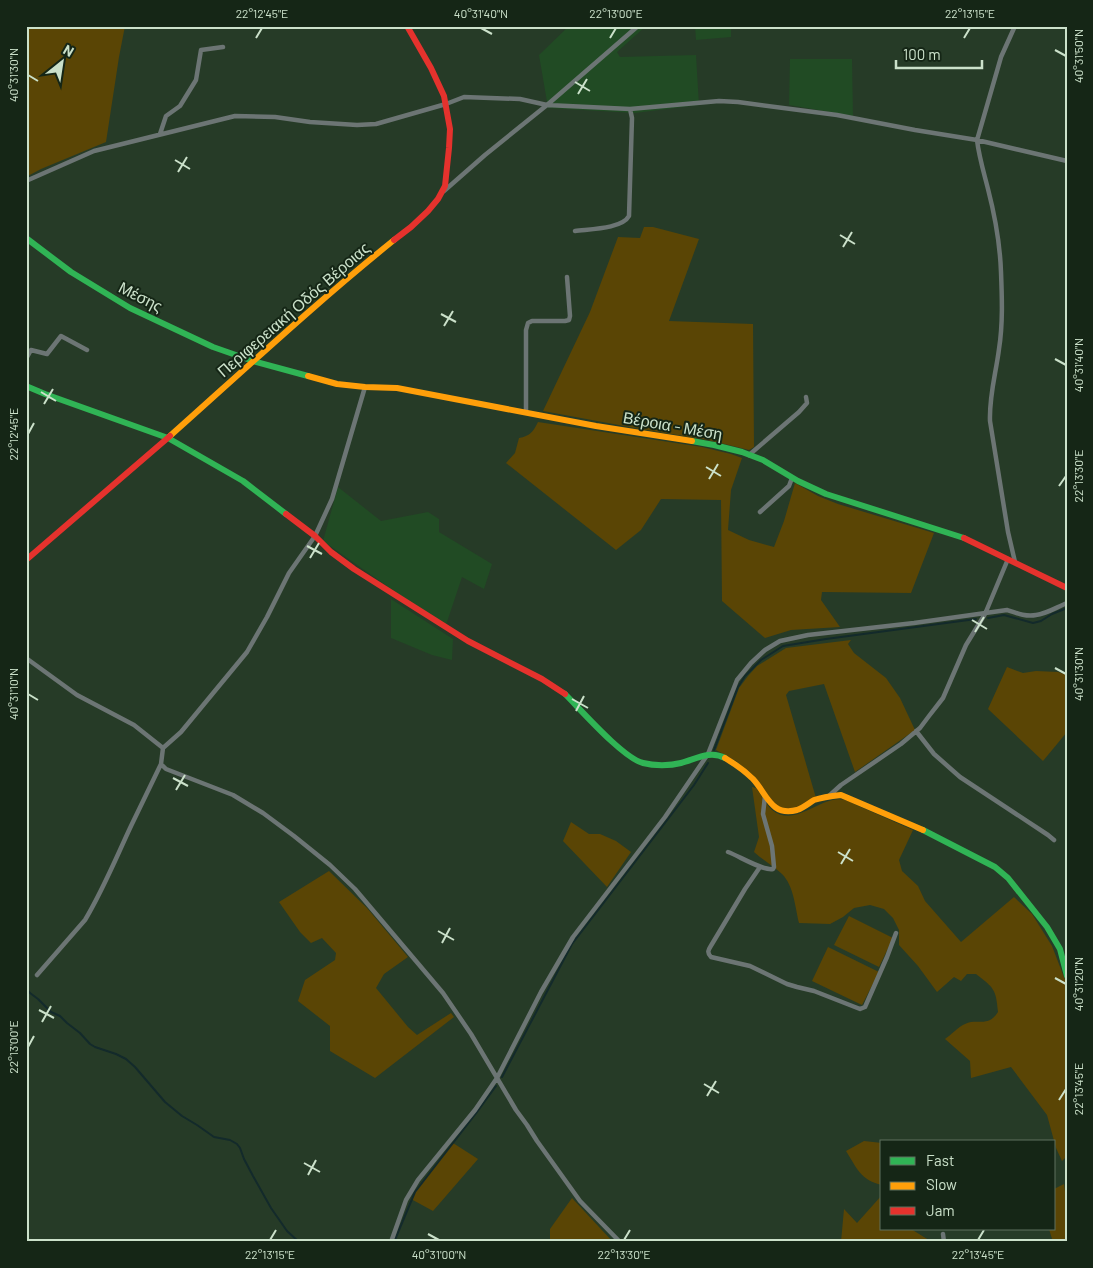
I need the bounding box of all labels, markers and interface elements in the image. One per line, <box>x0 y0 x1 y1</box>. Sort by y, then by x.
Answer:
text: 22°12'45"E <box>236 6 288 20</box>
text: 40°31'40"N <box>454 6 508 20</box>
text: 22°13'00"E <box>589 6 643 20</box>
text: 22°13'15"E <box>945 6 995 20</box>
text: 40°31'50"N <box>1071 29 1085 83</box>
north arrow <box>38 38 88 88</box>
scale bar <box>896 38 982 70</box>
text: N <box>60 41 77 60</box>
text: 100 m <box>903 45 941 63</box>
text: 40°31'30"N <box>6 48 20 102</box>
street label: Περιφερειακή Οδός Βέροιας <box>213 238 373 380</box>
street label: Μέσης <box>116 277 166 315</box>
text: 40°31'40"N <box>1071 338 1085 392</box>
street label: Βέροια - Μέση <box>622 407 724 443</box>
text: 22°12'45"E <box>6 408 20 460</box>
text: 22°13'30"E <box>1071 450 1085 502</box>
text: 40°31'30"N <box>1071 647 1085 701</box>
text: 40°31'10"N <box>6 668 20 720</box>
text: 40°31'20"N <box>1071 957 1085 1011</box>
text: 22°13'00"E <box>6 1020 20 1074</box>
text: 22°13'45"E <box>1071 1063 1085 1115</box>
legend <box>880 1140 1056 1230</box>
text: Fast <box>926 1151 954 1169</box>
text: Slow <box>926 1175 957 1193</box>
text: Jam <box>926 1201 955 1219</box>
text: 22°13'15"E <box>245 1247 295 1261</box>
text: 40°31'00"N <box>412 1247 466 1261</box>
text: 22°13'30"E <box>598 1247 650 1261</box>
text: 22°13'45"E <box>952 1247 1004 1261</box>

